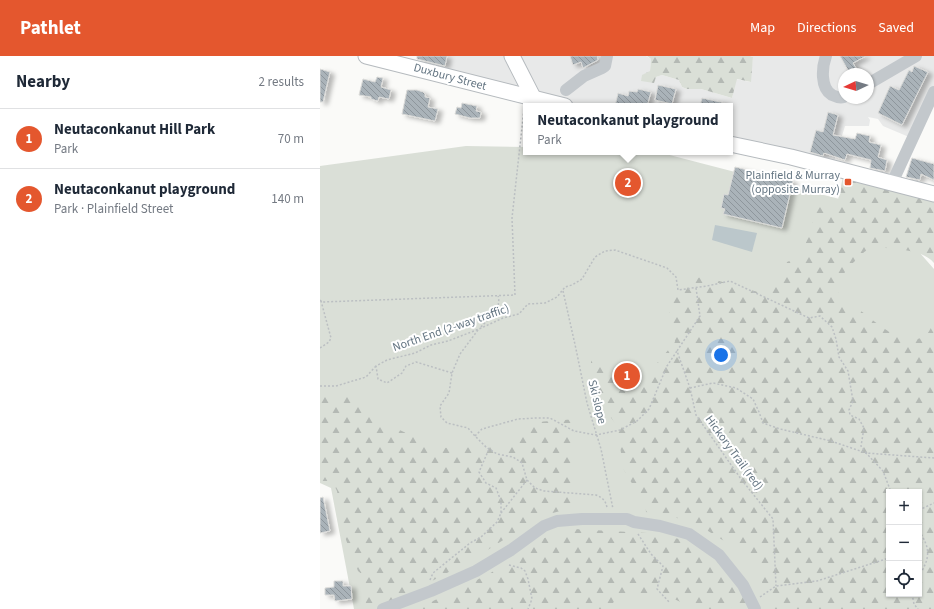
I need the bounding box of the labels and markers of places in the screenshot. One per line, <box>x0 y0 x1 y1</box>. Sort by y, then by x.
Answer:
place label: Plainfield & Murray (opposite Murray) <box>745 167 840 198</box>
pin: 2 <box>615 168 641 198</box>
marker: Plainfield & Murray (opposite Murray) <box>843 177 853 187</box>
pin: 1 <box>614 361 640 391</box>

